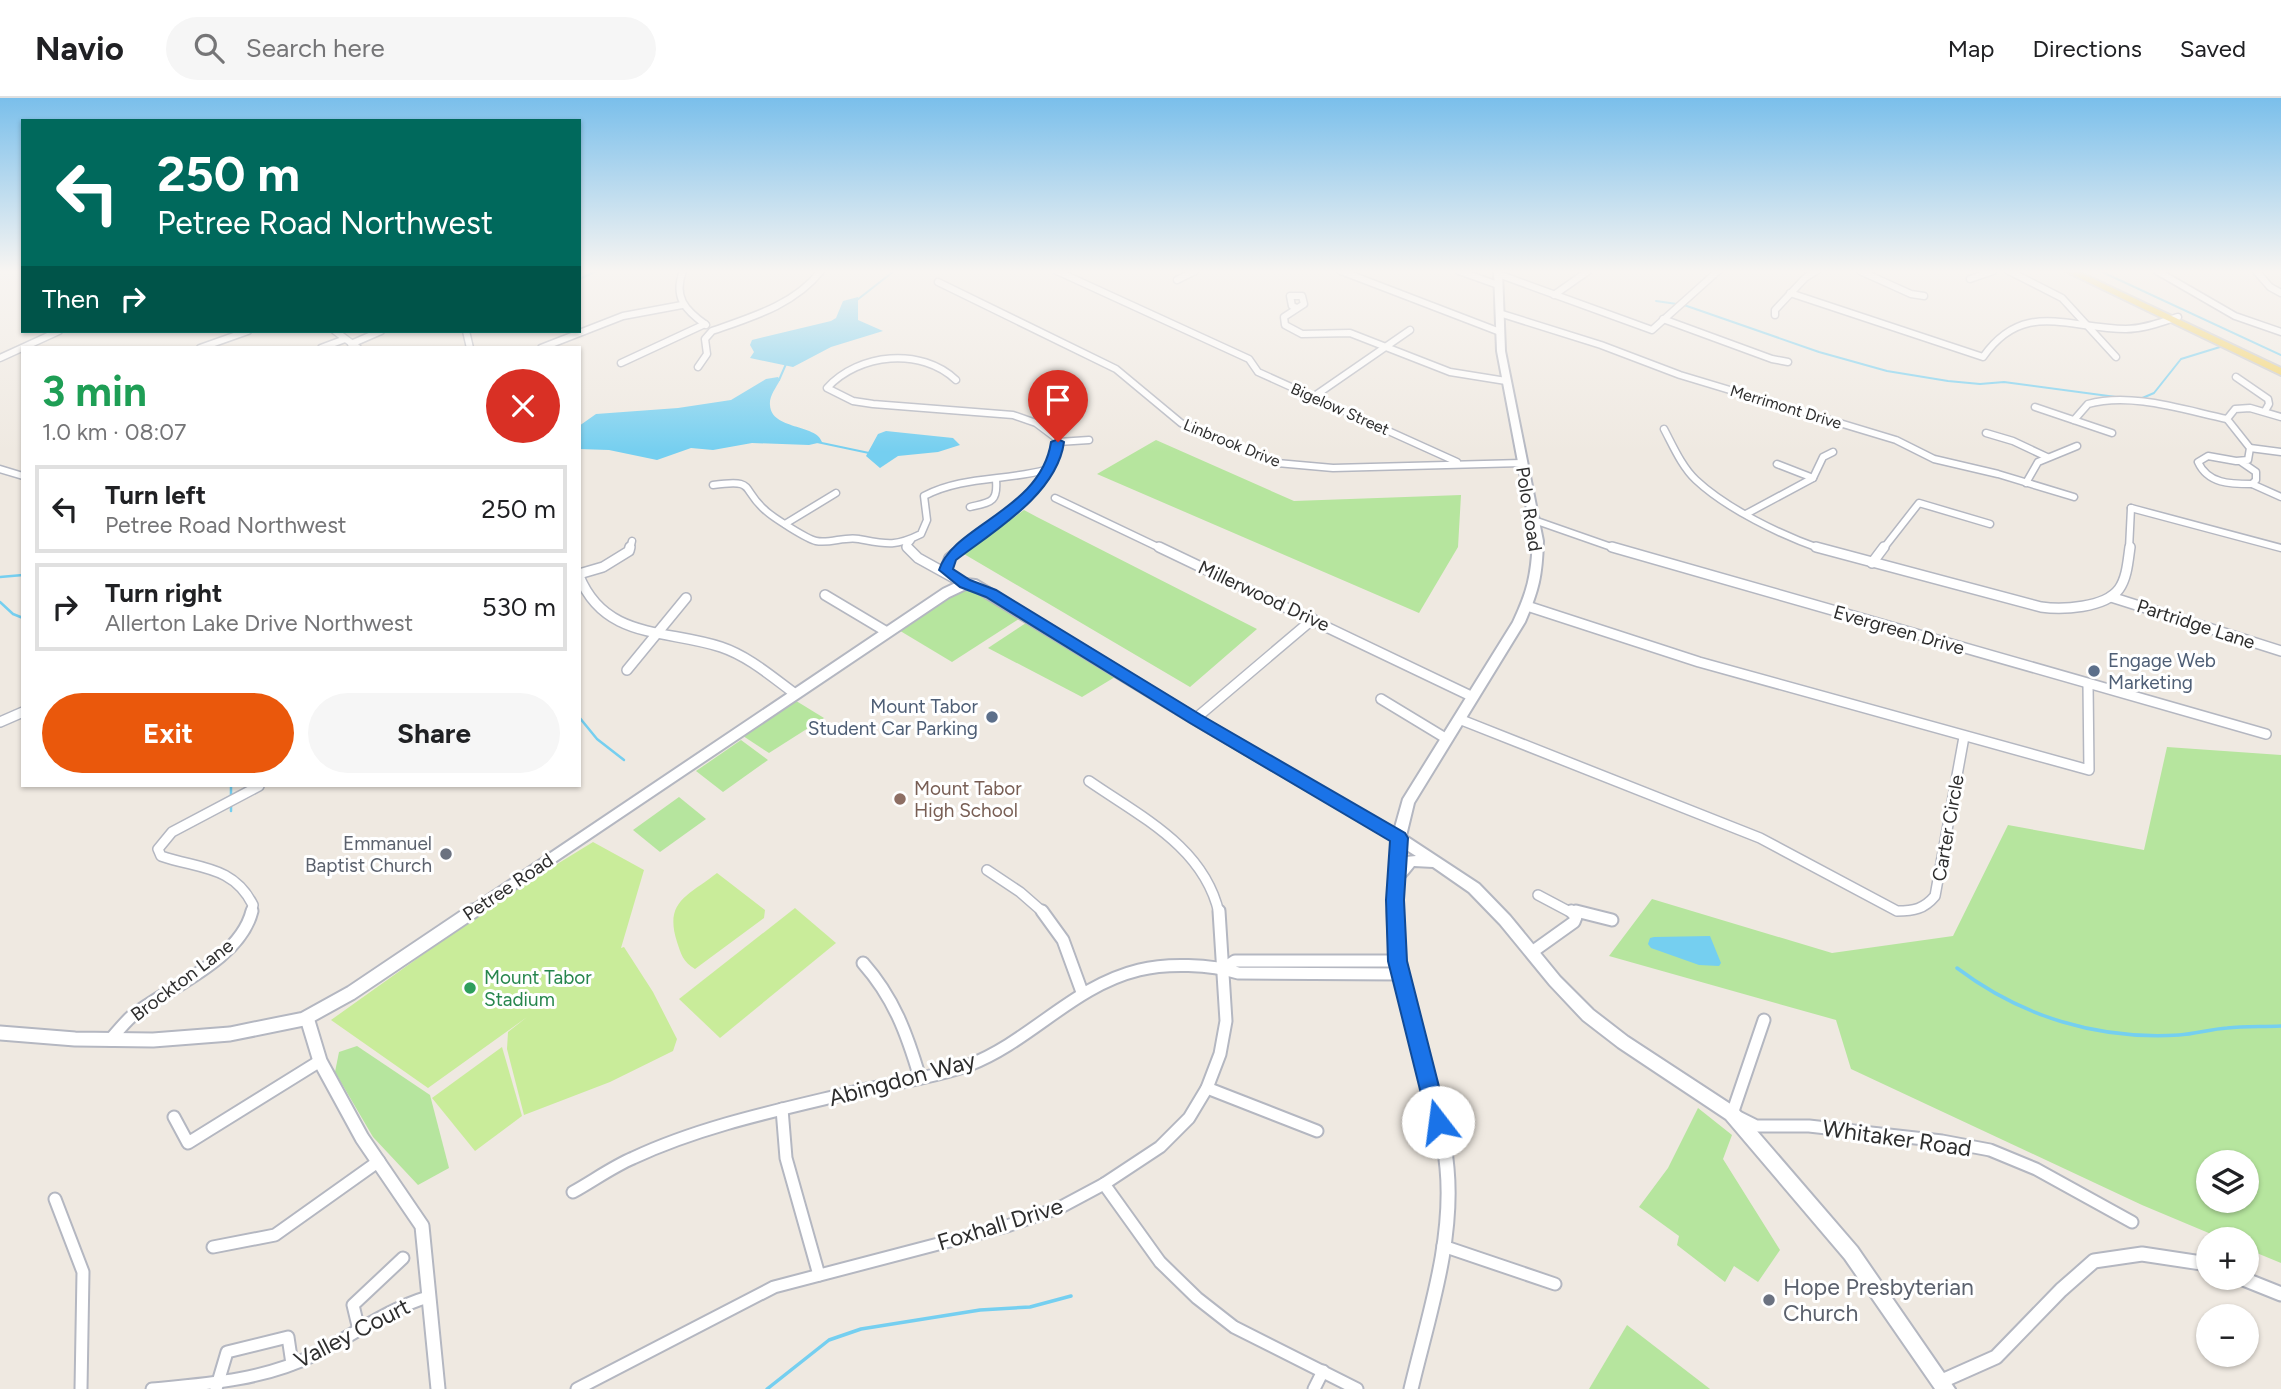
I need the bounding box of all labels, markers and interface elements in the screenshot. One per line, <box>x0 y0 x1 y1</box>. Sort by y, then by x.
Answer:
search box <box>166 17 656 80</box>
text: Navio <box>35 29 124 68</box>
icon: search <box>190 29 228 67</box>
text: Search here <box>246 32 385 64</box>
text: Map <box>1948 34 1994 63</box>
text: Directions <box>2032 34 2142 63</box>
text: Saved <box>2180 34 2246 63</box>
text: 250 m <box>157 144 300 203</box>
icon: left <box>42 147 133 238</box>
text: Petree Road Northwest <box>157 204 493 242</box>
icon: right <box>114 280 152 318</box>
text: Then <box>42 283 100 315</box>
text: 3 min <box>42 366 147 417</box>
button: close <box>486 369 560 443</box>
pin <box>1028 370 1088 442</box>
street label: Bigelow Street <box>1288 379 1392 439</box>
icon: arrive <box>1039 381 1077 419</box>
street label: Merrimont Drive <box>1728 381 1844 433</box>
street label: Linbrook Drive <box>1181 415 1284 471</box>
text: 1.0 km · 08:07 <box>42 418 186 446</box>
street label: Polo Road <box>1511 465 1547 553</box>
text: Turn left <box>105 479 206 511</box>
icon: left <box>46 490 84 528</box>
text: 250 m <box>481 493 556 525</box>
text: Petree Road Northwest <box>105 511 347 539</box>
street label: Millerwood Drive <box>1195 556 1333 636</box>
text: Turn right <box>105 577 222 609</box>
icon: right <box>46 588 84 626</box>
text: 530 m <box>482 591 556 623</box>
street label: Partridge Lane <box>2134 594 2258 654</box>
street label: Evergreen Drive <box>1831 600 1967 660</box>
text: Allerton Lake Drive Northwest <box>105 609 413 637</box>
place label: Engage Web Marketing <box>2108 649 2216 694</box>
marker: Engage Web Marketing <box>2086 663 2102 679</box>
button: Exit <box>42 693 294 773</box>
button: Share <box>308 693 560 773</box>
place label: Mount Tabor Student Car Parking <box>808 695 979 740</box>
marker: Mount Tabor Student Car Parking <box>984 709 1000 725</box>
street label: Carter Circle <box>1927 773 1969 883</box>
place label: Mount Tabor High School <box>914 777 1022 822</box>
marker: Mount Tabor High School <box>892 791 908 807</box>
place label: Emmanuel Baptist Church <box>305 832 432 877</box>
marker: Emmanuel Baptist Church <box>438 846 454 862</box>
street label: Petree Road <box>458 848 558 926</box>
street label: Brockton Lane <box>126 934 238 1026</box>
place label: Mount Tabor Stadium <box>484 966 592 1011</box>
marker: Mount Tabor Stadium <box>462 980 478 996</box>
street label: Abingdon Way <box>826 1046 978 1112</box>
position arrow <box>1401 1085 1475 1159</box>
street label: Whitaker Road <box>1821 1114 1973 1162</box>
map controls <box>2196 1150 2259 1367</box>
button: layers <box>2196 1150 2259 1213</box>
street label: Foxhall Drive <box>934 1192 1066 1256</box>
button: + <box>2196 1227 2259 1290</box>
place label: Hope Presbyterian Church <box>1783 1273 1974 1327</box>
street label: Valley Court <box>289 1292 415 1374</box>
marker: Hope Presbyterian Church <box>1761 1292 1777 1308</box>
button: − <box>2196 1304 2259 1367</box>

